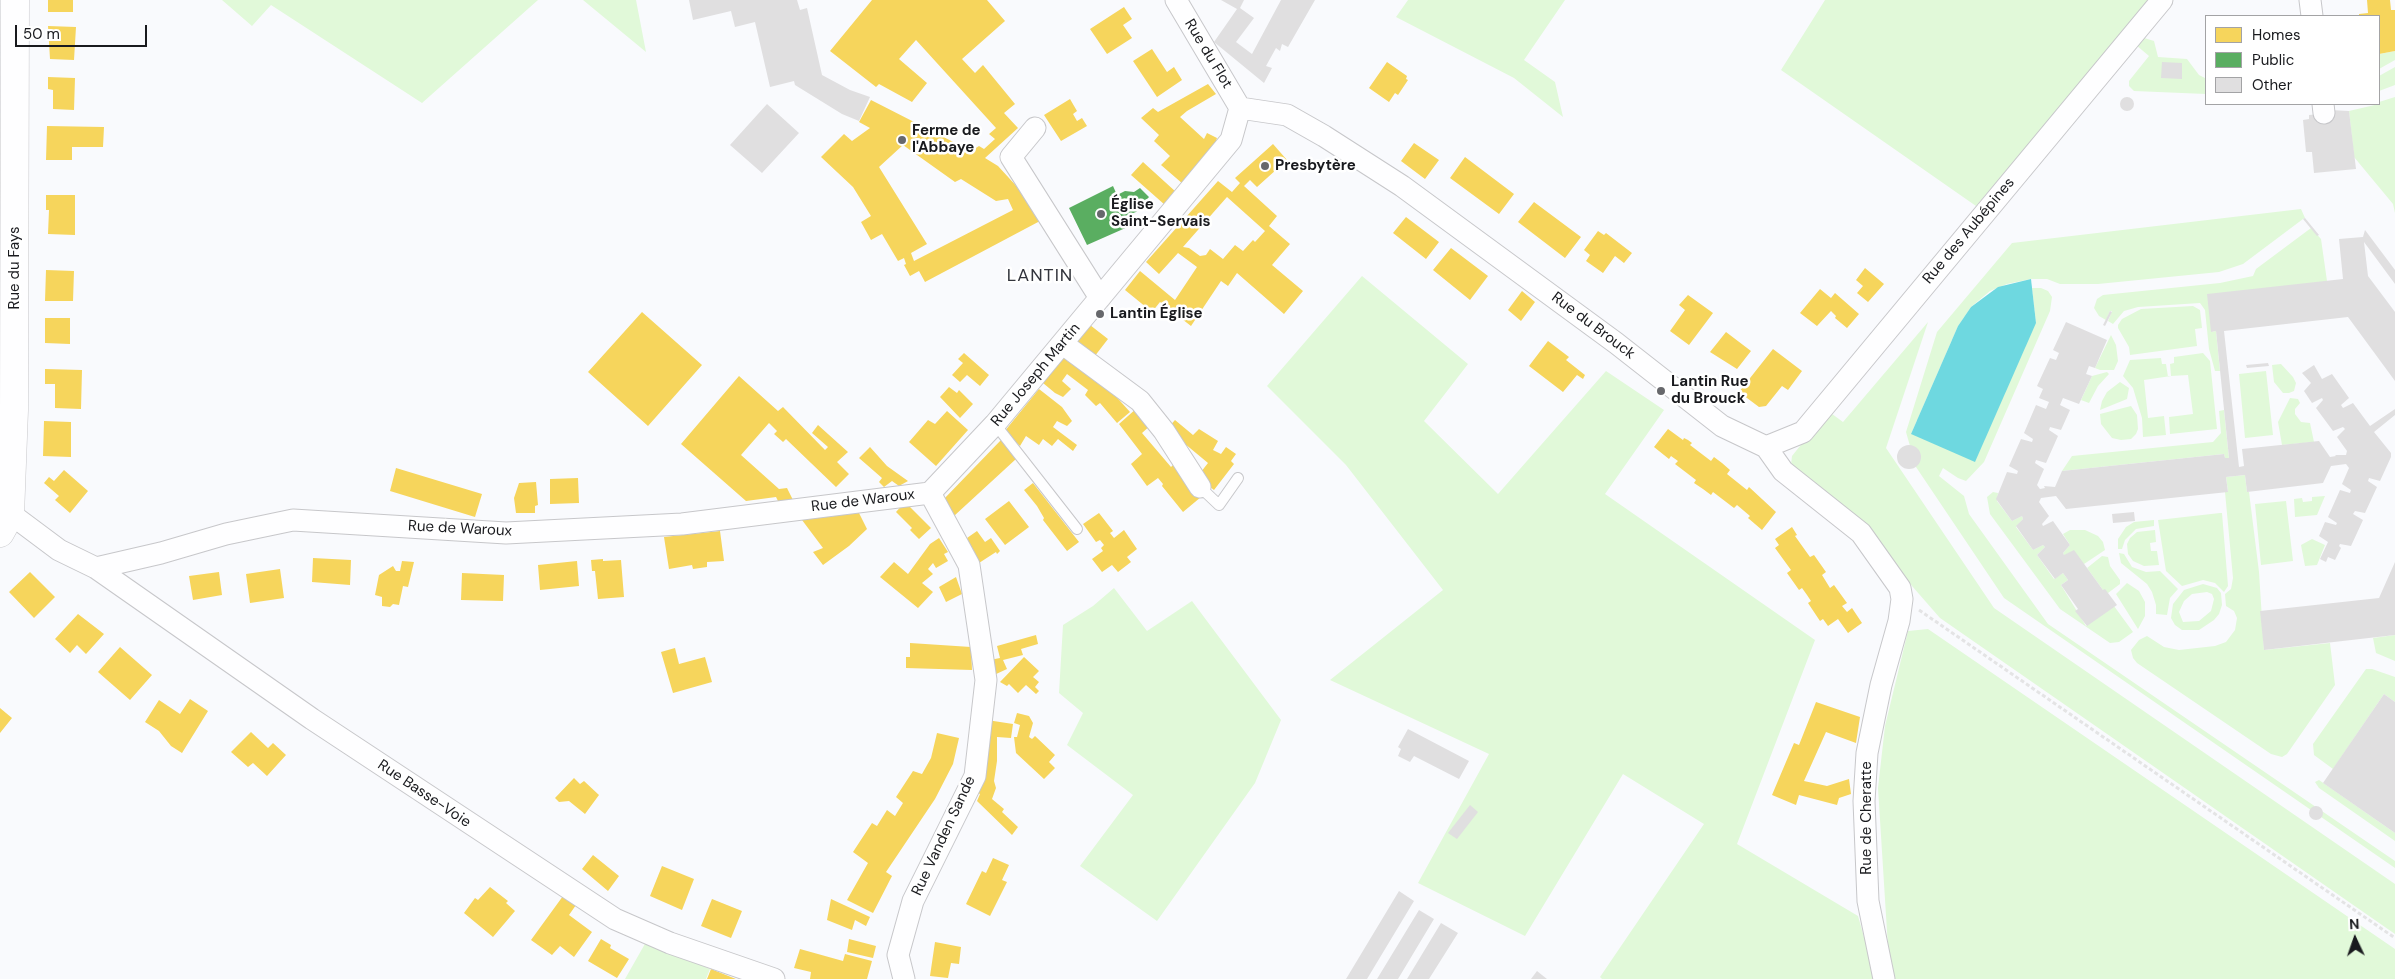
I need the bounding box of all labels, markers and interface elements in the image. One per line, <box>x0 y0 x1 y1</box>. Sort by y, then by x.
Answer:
scale bar <box>18 15 150 47</box>
legend <box>2205 15 2380 105</box>
street label: Rue du Flot <box>1180 16 1236 92</box>
text: 50 m <box>23 24 60 44</box>
text: Homes <box>2252 25 2301 45</box>
text: Public <box>2252 50 2294 70</box>
text: Other <box>2252 75 2292 95</box>
place label: Ferme de l'Abbaye <box>912 122 981 157</box>
marker: Ferme de l'Abbaye <box>896 134 908 146</box>
place label: Presbytère <box>1275 157 1356 175</box>
marker: Presbytère <box>1259 160 1271 172</box>
street label: Rue des Aubépines <box>1919 174 2019 288</box>
place label: Église Saint-Servais <box>1111 196 1210 231</box>
marker: Église Saint-Servais <box>1095 208 1107 220</box>
street label: Rue du Fays <box>6 227 24 309</box>
district label: LANTIN <box>1006 265 1074 287</box>
street label: Rue du Brouck <box>1548 289 1638 363</box>
place label: Lantin Église <box>1110 305 1203 323</box>
marker: Lantin Église <box>1094 308 1106 320</box>
street label: Rue Joseph Martin <box>988 320 1084 430</box>
place label: Lantin Rue du Brouck <box>1671 373 1749 408</box>
marker: Lantin Rue du Brouck <box>1655 385 1667 397</box>
street label: Rue de Waroux <box>810 486 916 516</box>
street label: Rue de Waroux <box>408 517 512 541</box>
street label: Rue Basse-Voie <box>374 756 474 832</box>
street label: Rue de Cheratte <box>1858 761 1876 875</box>
street label: Rue Vanden Sande <box>908 773 980 899</box>
north arrow <box>2330 914 2380 964</box>
text: N <box>2349 915 2360 933</box>

